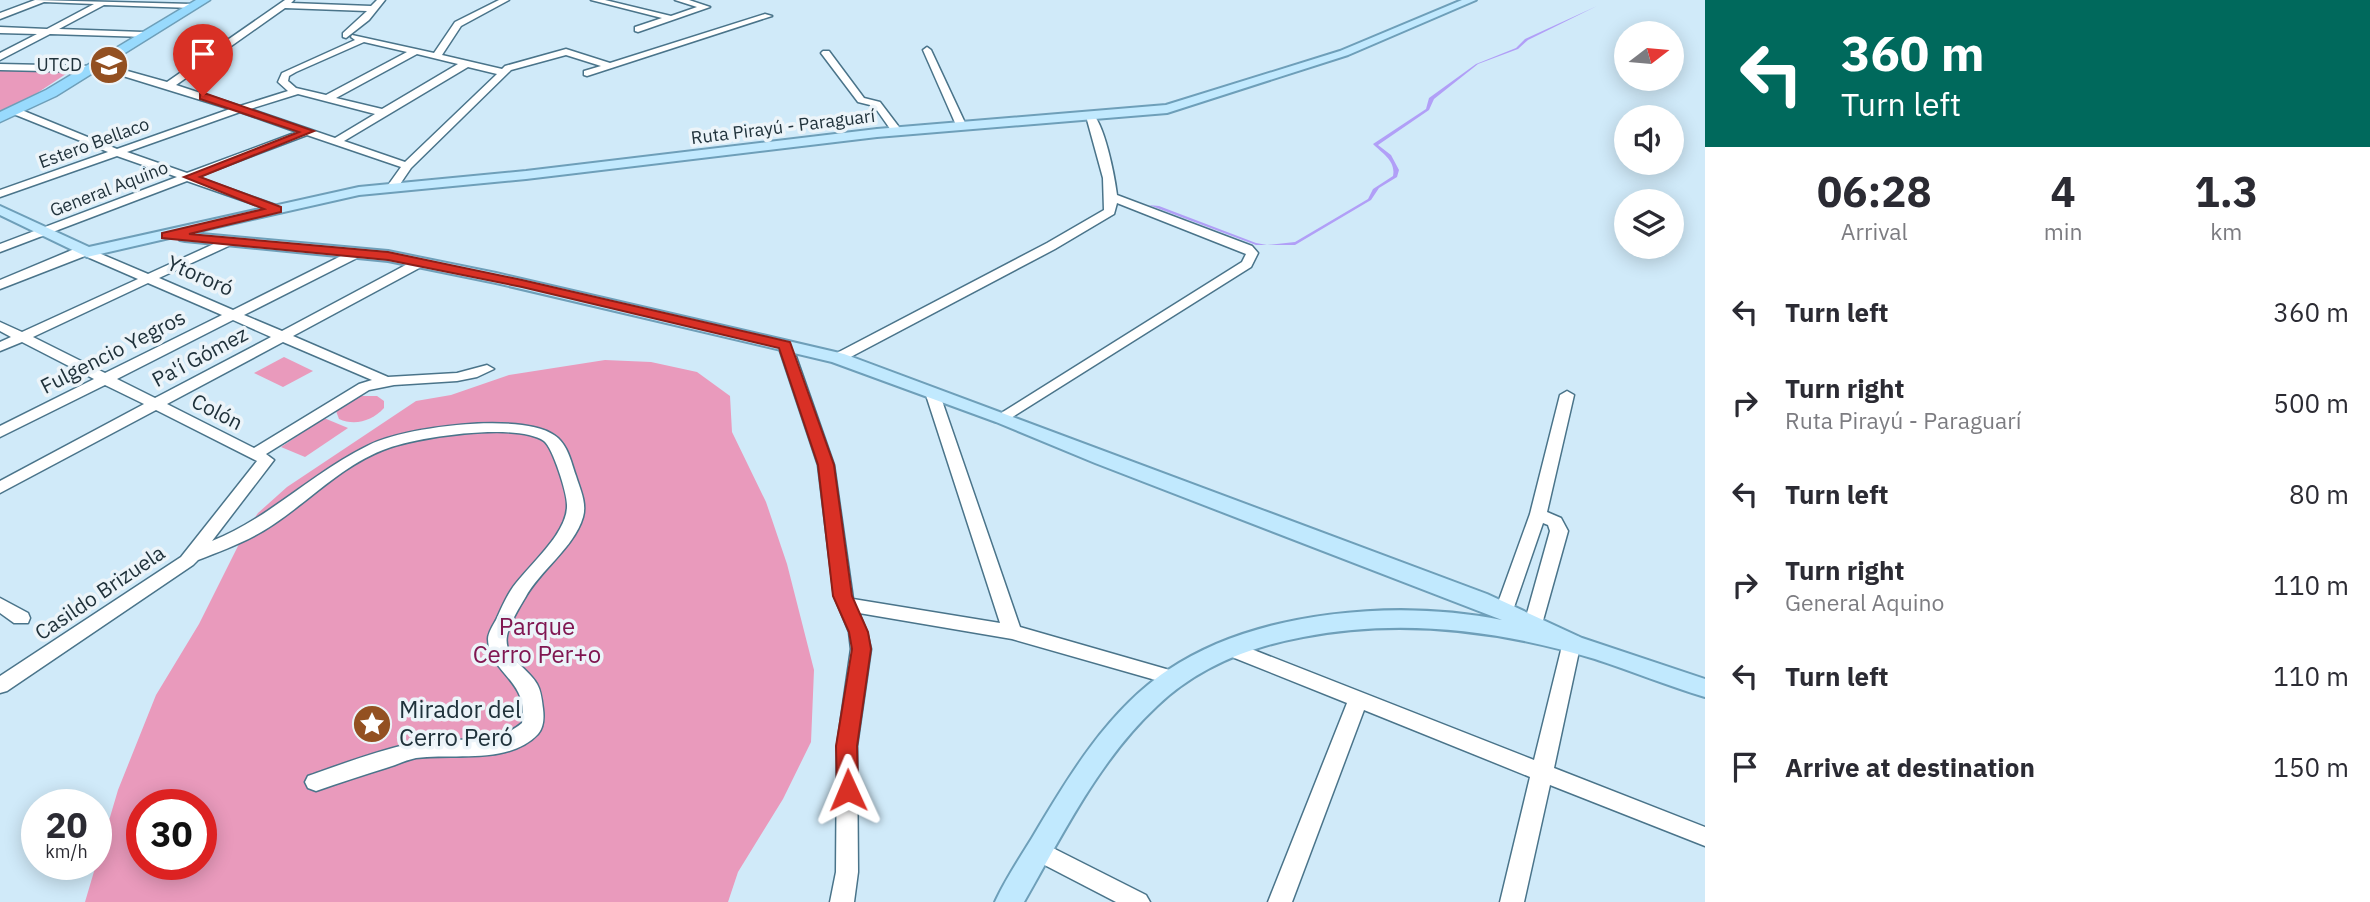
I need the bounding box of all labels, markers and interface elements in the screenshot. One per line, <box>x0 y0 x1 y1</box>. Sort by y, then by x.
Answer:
north arrow <box>1614 21 1684 91</box>
map controls <box>1614 21 1684 259</box>
text: 360 m <box>1841 21 1985 84</box>
pin <box>173 24 233 96</box>
icon: left <box>1726 28 1817 119</box>
icon: arrive <box>184 35 222 73</box>
school or university icon: UTCD <box>88 44 130 86</box>
place label: UTCD <box>37 53 82 76</box>
text: Turn left <box>1841 83 1961 125</box>
street label: Ruta Pirayú - Paraguarí <box>690 104 877 149</box>
button: sound <box>1614 105 1684 175</box>
street label: Estero Bellaco <box>35 112 152 173</box>
street label: General Aquino <box>46 155 171 222</box>
text: 06:28 <box>1817 164 1932 219</box>
text: 4 <box>2051 164 2076 219</box>
text: 1.3 <box>2195 164 2258 219</box>
button: layers <box>1614 189 1684 259</box>
text: Arrival <box>1841 216 1908 246</box>
text: min <box>2044 216 2083 246</box>
text: km <box>2210 216 2242 246</box>
street label: Ytororó <box>163 248 238 302</box>
icon: left <box>1726 293 1764 331</box>
text: Turn left <box>1785 295 1888 329</box>
text: 360 m <box>2273 295 2349 329</box>
street label: Fulgencio Yegros <box>35 302 190 400</box>
street label: Pa'í Gómez <box>147 319 252 393</box>
text: Turn right <box>1785 371 1904 405</box>
icon: right <box>1726 384 1764 422</box>
street label: Colón <box>187 386 248 436</box>
text: 500 m <box>2273 386 2349 420</box>
text: Ruta Pirayú - Paraguarí <box>1785 405 2022 435</box>
icon: left <box>1726 475 1764 513</box>
text: Turn left <box>1785 477 1888 511</box>
text: 80 m <box>2289 477 2349 511</box>
street label: Casildo Brizuela <box>29 538 170 646</box>
text: Turn right <box>1785 553 1904 587</box>
icon: right <box>1726 566 1764 604</box>
text: 110 m <box>2273 568 2349 602</box>
text: General Aquino <box>1785 587 1944 617</box>
park label: Parque Cerro Per+o <box>473 610 601 670</box>
icon: left <box>1726 657 1764 695</box>
text: Turn left <box>1785 659 1888 693</box>
text: 110 m <box>2273 659 2349 693</box>
place label: Mirador del Cerro Peró <box>399 693 521 753</box>
place icon: Mirador del Cerro Peró <box>351 703 393 745</box>
icon: arrive <box>1726 748 1764 786</box>
text: Arrive at destination <box>1785 750 2035 784</box>
text: 150 m <box>2273 750 2349 784</box>
position arrow <box>811 753 885 827</box>
speed limit sign: 30 <box>126 789 217 880</box>
text: 20 <box>45 802 88 848</box>
text: km/h <box>45 840 88 863</box>

